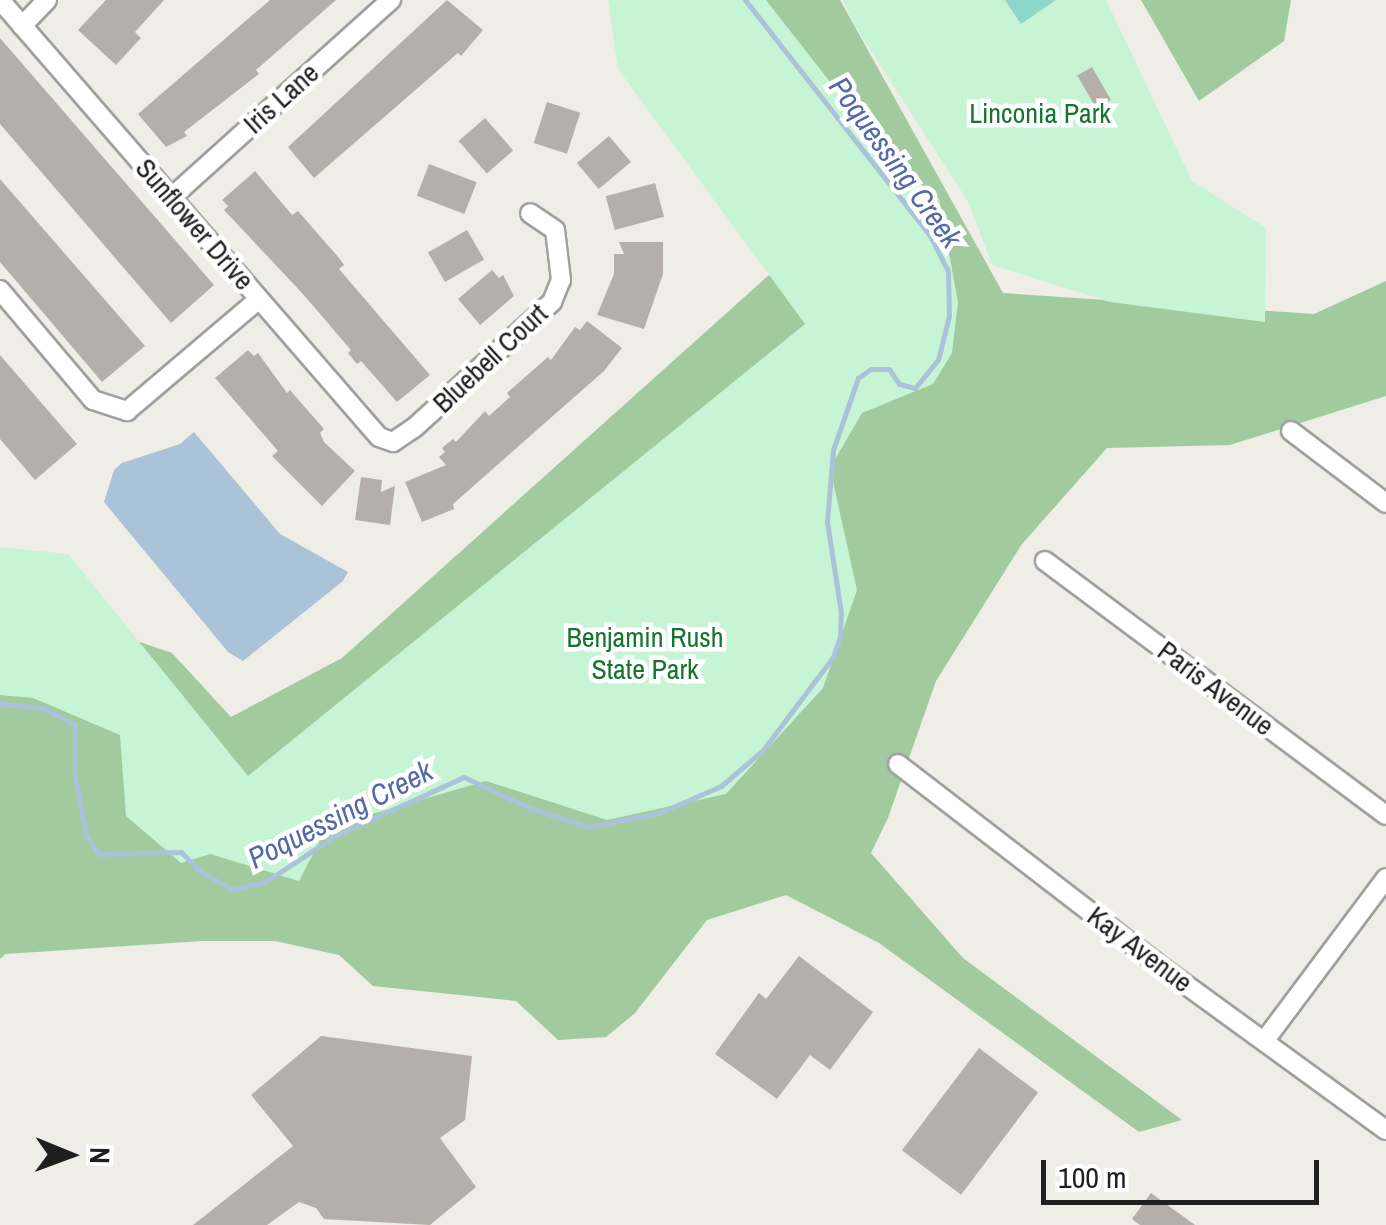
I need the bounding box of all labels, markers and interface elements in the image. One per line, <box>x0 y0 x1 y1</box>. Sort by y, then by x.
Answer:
street label: Iris Lane <box>237 56 325 140</box>
water label: Poquessing Creek <box>822 70 970 254</box>
park label: Linconia Park <box>969 96 1111 130</box>
street label: Sunflower Drive <box>129 151 261 297</box>
street label: Bluebell Court <box>426 297 554 419</box>
park label: Benjamin Rush State Park <box>567 620 723 686</box>
street label: Paris Avenue <box>1151 633 1281 743</box>
water label: Poquessing Creek <box>242 752 438 876</box>
street label: Kay Avenue <box>1081 898 1199 1000</box>
north arrow <box>20 1105 120 1205</box>
scale bar <box>1046 1140 1324 1202</box>
text: N <box>81 1147 119 1164</box>
text: 100 m <box>1058 1157 1126 1197</box>

